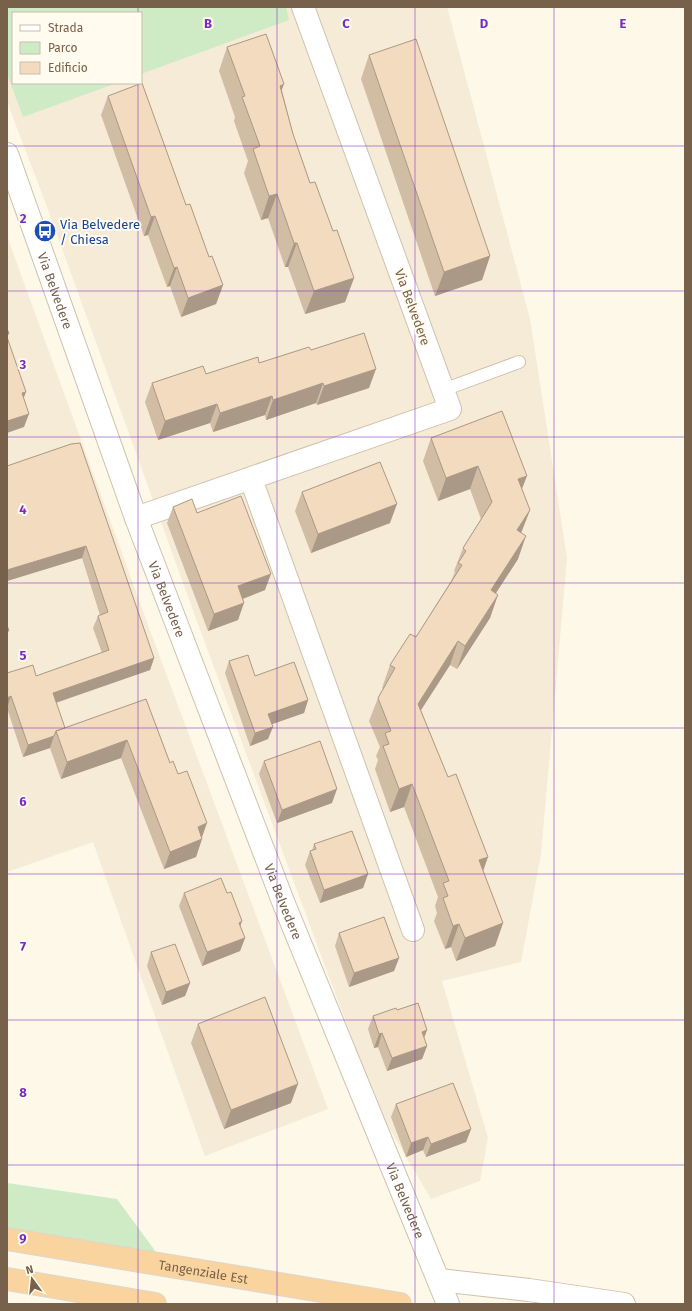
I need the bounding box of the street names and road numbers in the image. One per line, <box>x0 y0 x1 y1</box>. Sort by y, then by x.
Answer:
street label: Via Belvedere <box>35 251 75 331</box>
street label: Via Belvedere <box>392 267 433 347</box>
street label: Via Belvedere <box>145 559 188 639</box>
street label: Via Belvedere <box>261 862 305 942</box>
street label: Via Belvedere <box>383 1161 427 1241</box>
street label: Tangenziale Est <box>157 1257 249 1287</box>

